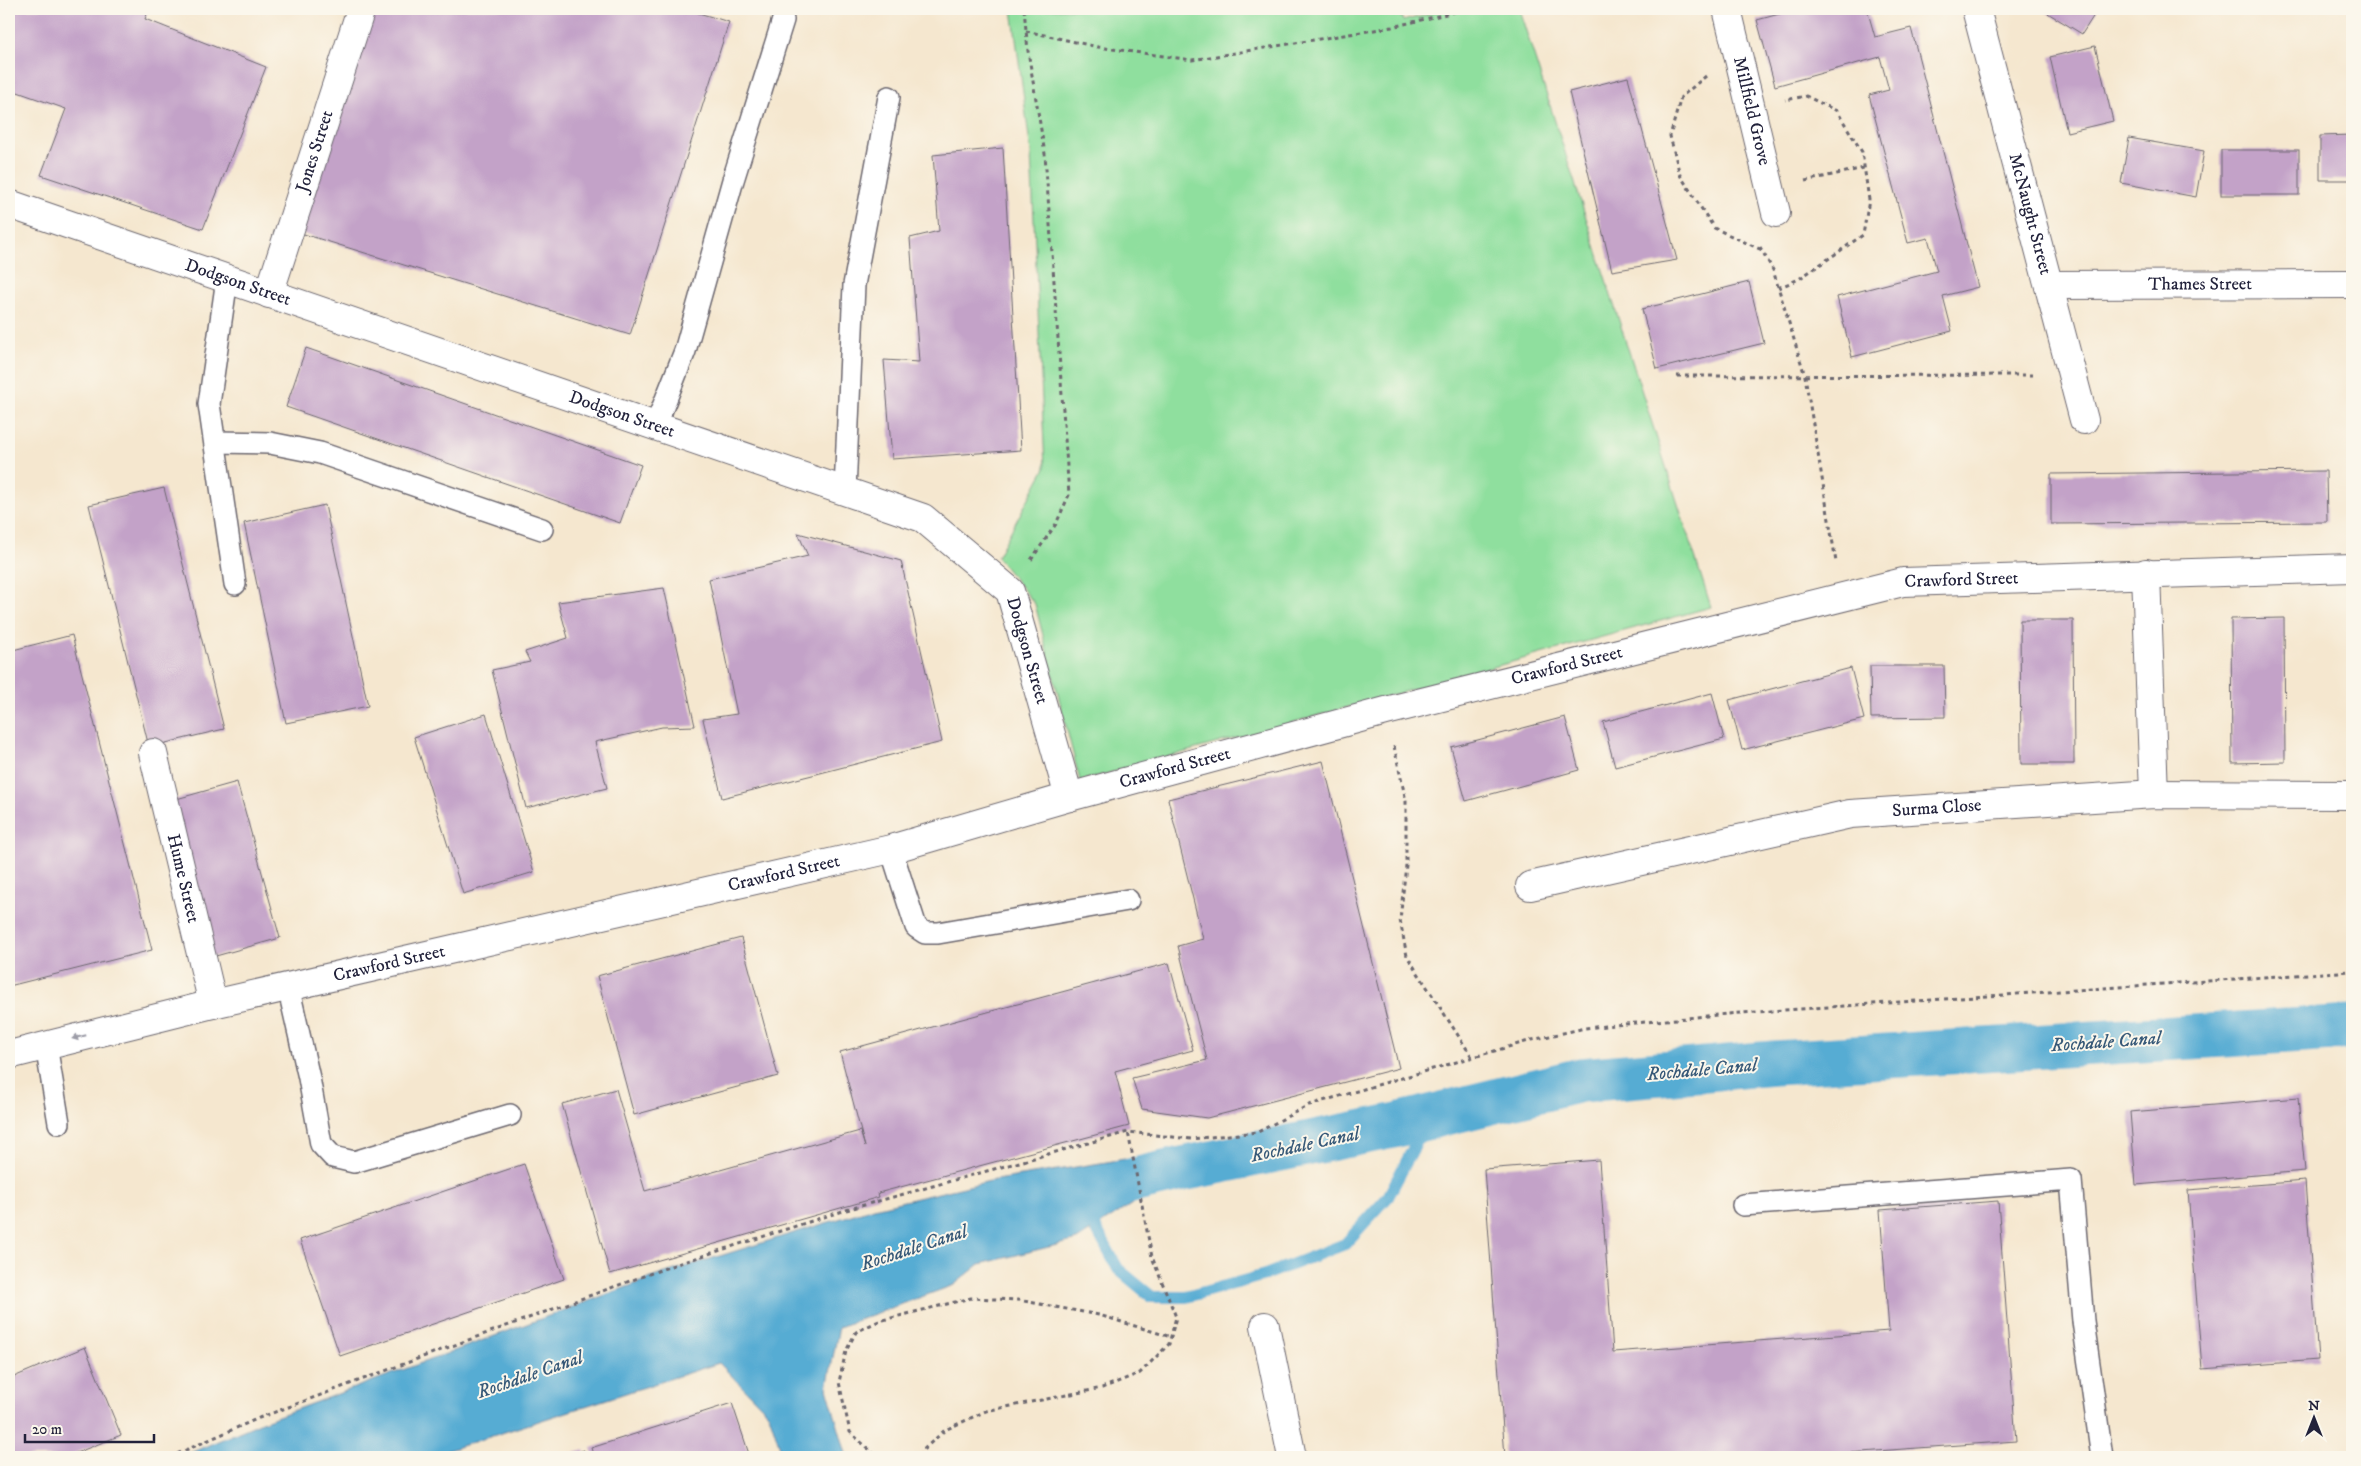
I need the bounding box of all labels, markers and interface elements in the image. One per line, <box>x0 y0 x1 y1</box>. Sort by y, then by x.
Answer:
street label: Millfield Grove <box>1728 54 1775 168</box>
street label: Jones Street <box>291 107 339 197</box>
street label: McNaught Street <box>2003 151 2056 277</box>
street label: Dodgson Street <box>182 254 294 311</box>
street label: Thames Street <box>2148 273 2252 296</box>
street label: Dodgson Street <box>566 386 678 443</box>
street label: Crawford Street <box>1904 567 2019 593</box>
street label: Dodgson Street <box>1001 594 1053 707</box>
street label: Crawford Street <box>1509 641 1625 690</box>
street label: Crawford Street <box>1117 743 1233 794</box>
street label: Surma Close <box>1891 794 1982 822</box>
street label: Hume Street <box>162 832 204 925</box>
street label: Crawford Street <box>726 850 842 897</box>
street label: Crawford Street <box>331 940 447 987</box>
water label: Rochdale Canal <box>2049 1027 2164 1057</box>
one-way arrow <box>71 1033 86 1041</box>
water label: Rochdale Canal <box>1645 1054 1760 1086</box>
water label: Rochdale Canal <box>1248 1122 1363 1168</box>
water label: Rochdale Canal <box>857 1219 972 1276</box>
water label: Rochdale Canal <box>473 1346 588 1404</box>
north arrow <box>2288 1394 2338 1444</box>
text: N <box>2308 1397 2320 1415</box>
scale bar <box>25 1411 154 1443</box>
text: 20 m <box>32 1420 62 1439</box>

